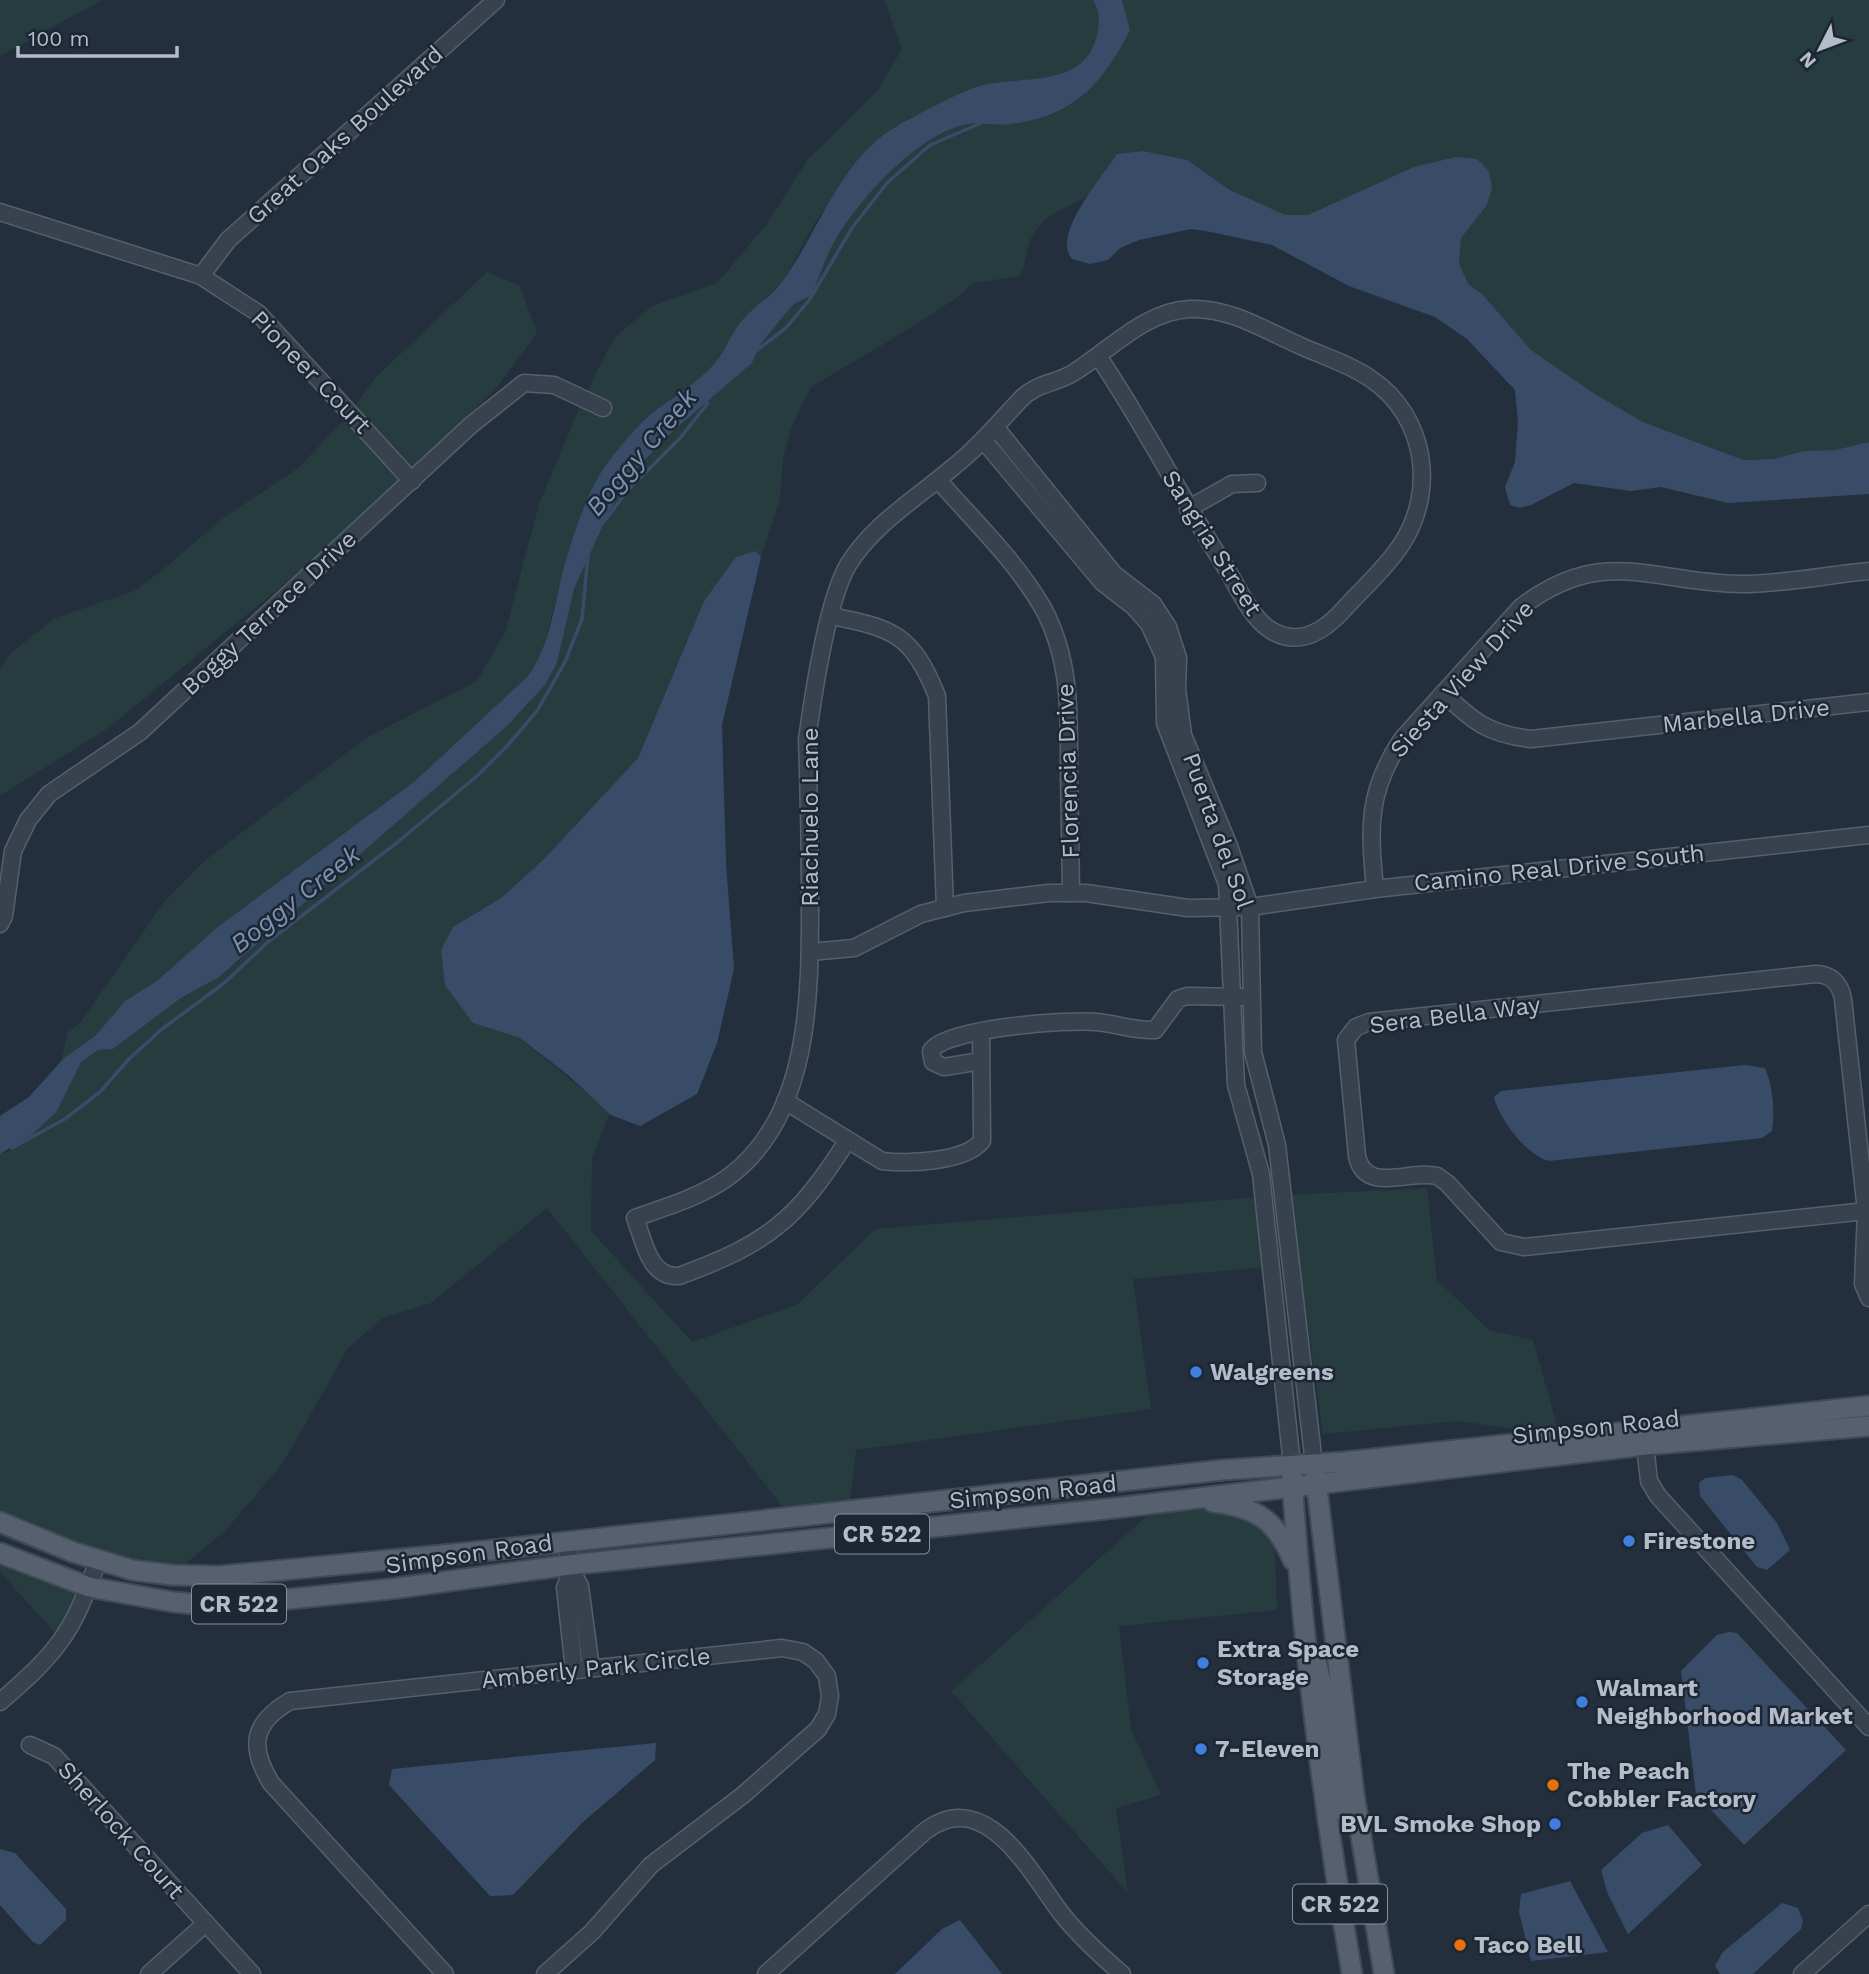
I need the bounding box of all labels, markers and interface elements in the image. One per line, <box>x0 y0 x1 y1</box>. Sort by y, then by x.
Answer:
scale bar <box>18 14 177 58</box>
north arrow <box>1785 14 1855 84</box>
text: 100 m <box>28 26 90 51</box>
street label: Great Oaks Boulevard <box>241 40 449 230</box>
text: N <box>1794 47 1821 73</box>
street label: Pioneer Court <box>245 305 377 439</box>
water label: Boggy Creek <box>579 382 703 522</box>
street label: Sangria Street <box>1156 465 1268 621</box>
street label: Boggy Terrace Drive <box>176 525 362 701</box>
street label: Siesta View Drive <box>1384 595 1540 763</box>
street label: Florencia Drive <box>1051 683 1085 859</box>
street label: Marbella Drive <box>1661 693 1831 739</box>
street label: Riachuelo Lane <box>796 727 824 907</box>
street label: Puerta del Sol <box>1177 749 1259 914</box>
water label: Boggy Creek <box>224 839 366 959</box>
street label: Camino Real Drive South <box>1412 839 1706 897</box>
street label: Sera Bella Way <box>1368 991 1543 1039</box>
place label: Walgreens <box>1210 1358 1334 1386</box>
marker: Walgreens <box>1188 1364 1204 1380</box>
street label: Simpson Road <box>1511 1404 1681 1450</box>
street label: Simpson Road <box>948 1469 1118 1515</box>
road number: CR 522 <box>835 1514 929 1554</box>
place label: Firestone <box>1643 1527 1755 1555</box>
street label: Simpson Road <box>384 1528 554 1580</box>
marker: Firestone <box>1621 1533 1637 1549</box>
road number: CR 522 <box>192 1584 286 1624</box>
place label: Extra Space Storage <box>1217 1635 1359 1691</box>
street label: Amberly Park Circle <box>480 1642 712 1694</box>
marker: Extra Space Storage <box>1195 1655 1211 1671</box>
place label: Walmart Neighborhood Market <box>1596 1674 1853 1730</box>
marker: Walmart Neighborhood Market <box>1574 1694 1590 1710</box>
place label: 7-Eleven <box>1215 1735 1319 1763</box>
marker: 7-Eleven <box>1193 1741 1209 1757</box>
street label: Sherlock Court <box>52 1756 190 1904</box>
place label: The Peach Cobbler Factory <box>1567 1757 1757 1813</box>
marker: The Peach Cobbler Factory <box>1545 1777 1561 1793</box>
place label: BVL Smoke Shop <box>1340 1810 1541 1838</box>
marker: BVL Smoke Shop <box>1547 1816 1563 1832</box>
road number: CR 522 <box>1293 1884 1387 1924</box>
place label: Taco Bell <box>1474 1931 1582 1959</box>
marker: Taco Bell <box>1452 1937 1468 1953</box>

